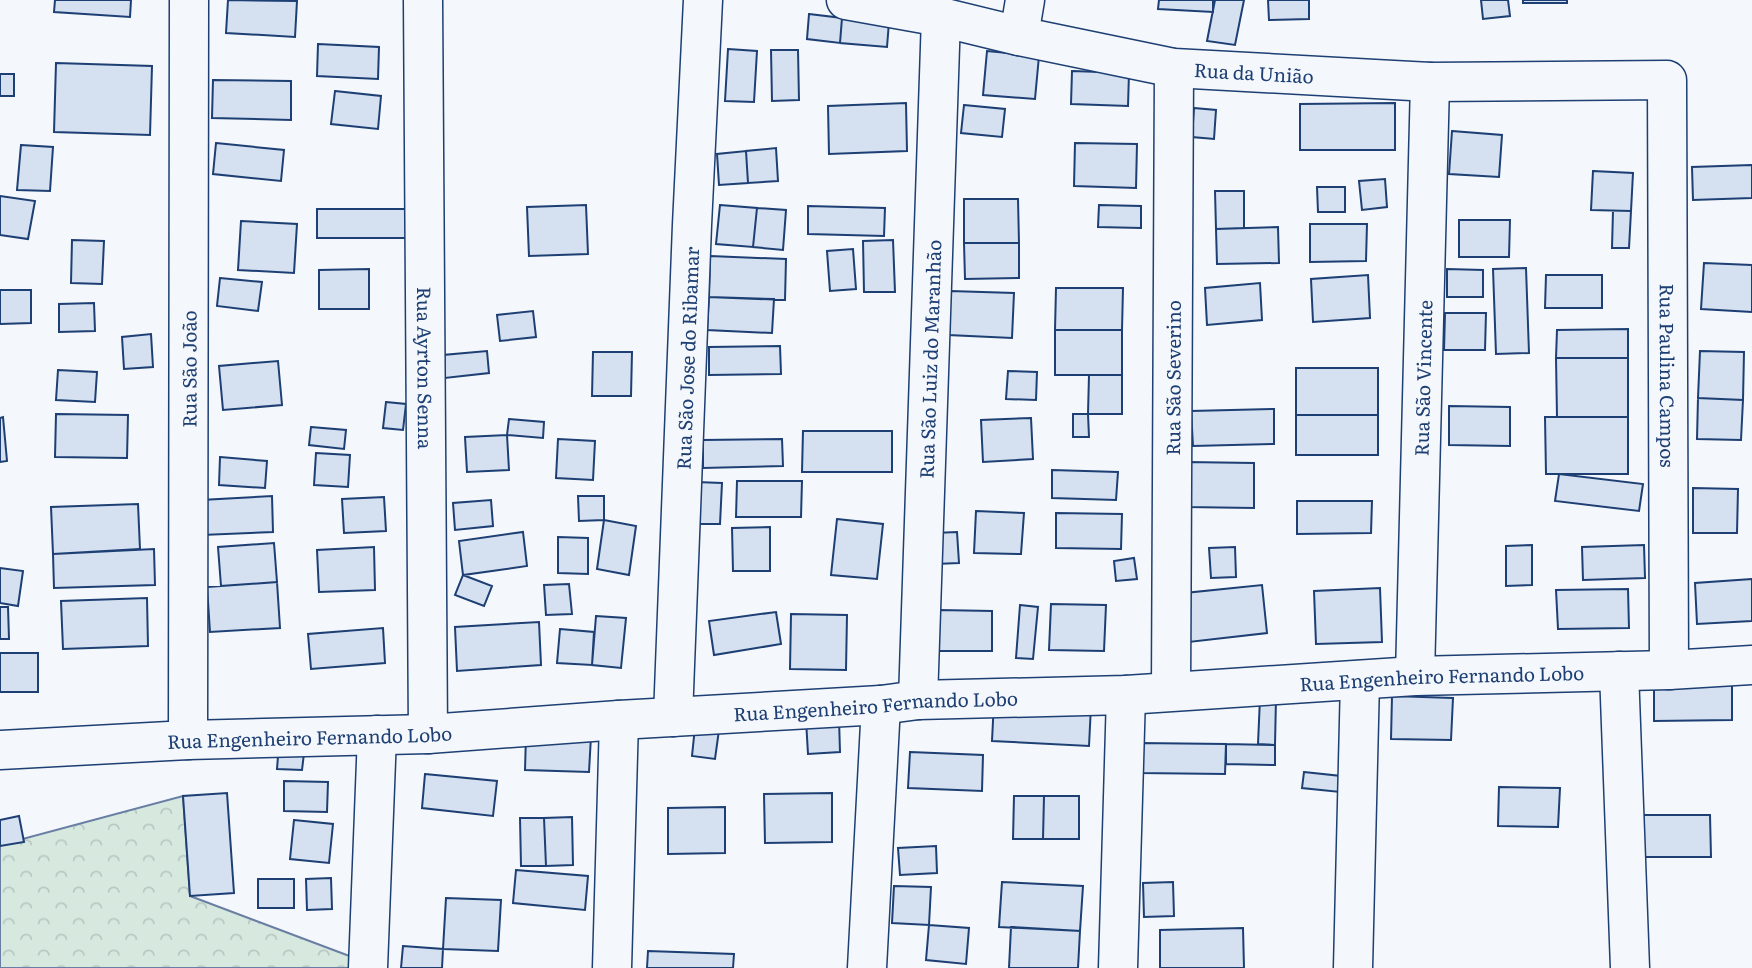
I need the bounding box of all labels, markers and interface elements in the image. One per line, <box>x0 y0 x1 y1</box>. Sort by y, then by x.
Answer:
street label: Rua da União <box>1193 55 1314 90</box>
street label: Rua São Luiz do Maranhão <box>911 239 947 479</box>
street label: Rua São Jose do Ribamar <box>669 246 705 470</box>
street label: Rua Paulina Campos <box>1654 283 1682 468</box>
street label: Rua Ayrton Senna <box>411 287 440 450</box>
street label: Rua São Vincente <box>1407 299 1438 457</box>
street label: Rua São Severino <box>1158 300 1187 456</box>
street label: Rua São João <box>174 310 203 428</box>
street label: Rua Engenheiro Fernando Lobo <box>1298 658 1585 698</box>
street label: Rua Engenheiro Fernando Lobo <box>733 684 1018 727</box>
street label: Rua Engenheiro Fernando Lobo <box>166 718 453 755</box>

